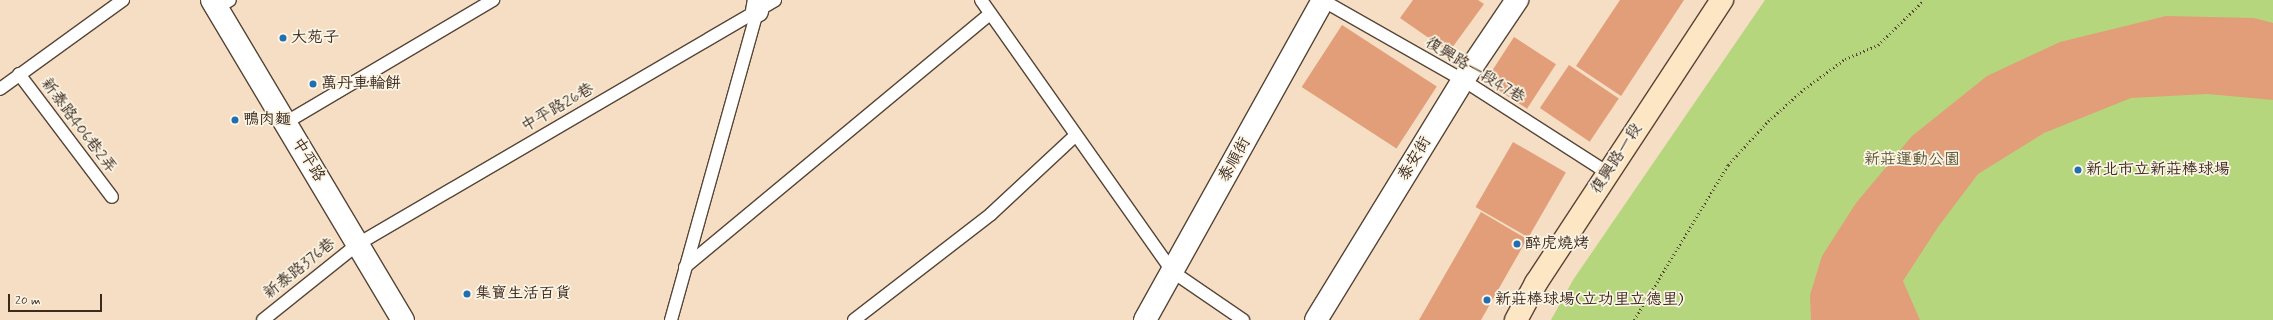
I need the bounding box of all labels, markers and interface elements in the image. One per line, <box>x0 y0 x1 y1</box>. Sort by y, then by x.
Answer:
place label: 大苑子 <box>291 28 339 48</box>
marker: 大苑子 <box>278 33 288 43</box>
street label: 復興路一段47巷 <box>1421 34 1529 108</box>
place label: 萬丹車輪餅 <box>321 74 401 94</box>
street label: 新泰路406巷2弄 <box>36 75 120 177</box>
marker: 萬丹車輪餅 <box>308 79 318 89</box>
street label: 中平路26巷 <box>518 80 598 136</box>
place label: 鴨肉麵 <box>243 110 291 130</box>
marker: 鴨肉麵 <box>230 115 240 125</box>
street label: 復興路一段 <box>1587 120 1647 198</box>
street label: 泰安街 <box>1394 133 1436 185</box>
street label: 中平路 <box>287 134 329 186</box>
street label: 泰順街 <box>1215 134 1255 186</box>
park label: 新莊運動公園 <box>1864 150 1960 170</box>
place label: 新北市立新莊棒球場 <box>2086 160 2230 180</box>
marker: 新北市立新莊棒球場 <box>2073 165 2083 175</box>
street label: 新泰路376巷 <box>260 234 340 304</box>
place label: 醉虎燒烤 <box>1525 234 1589 254</box>
marker: 醉虎燒烤 <box>1512 239 1522 249</box>
place label: 集寶生活百貨 <box>475 284 571 304</box>
scale bar <box>10 286 104 312</box>
marker: 集寶生活百貨 <box>462 289 472 299</box>
place label: 新莊棒球場(立功里立德里) <box>1495 290 1684 310</box>
text: 20 m <box>15 293 41 309</box>
marker: 新莊棒球場(立功里立德里) <box>1482 295 1492 305</box>

